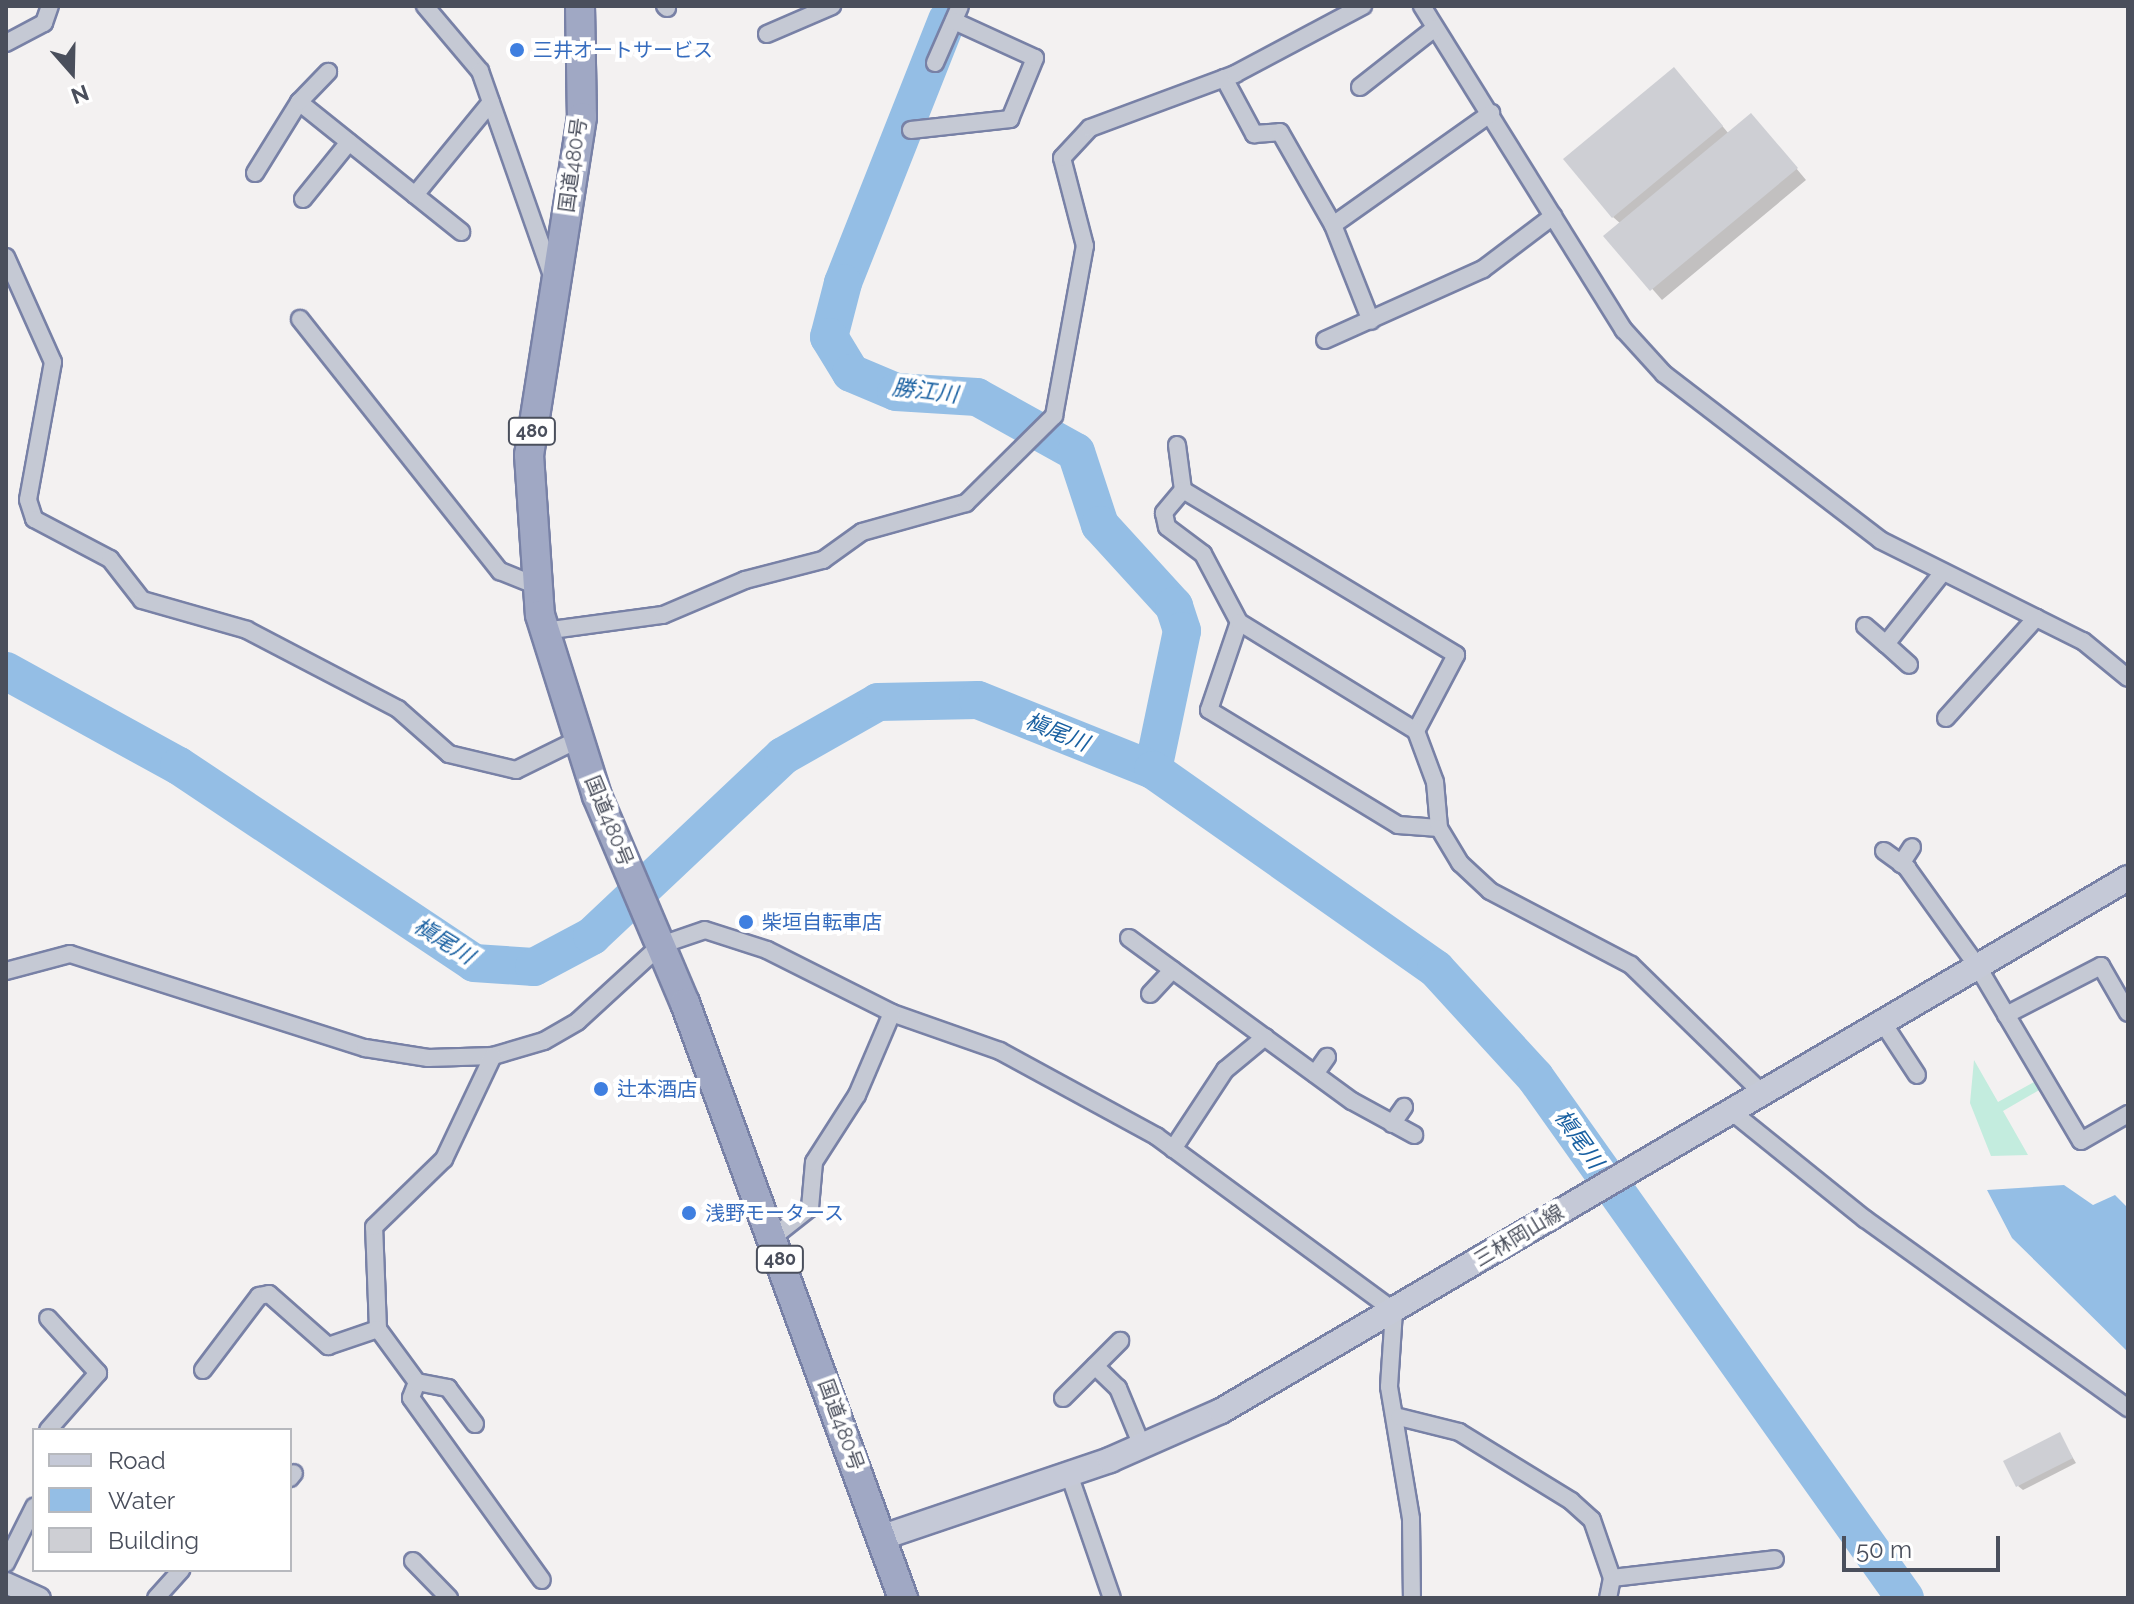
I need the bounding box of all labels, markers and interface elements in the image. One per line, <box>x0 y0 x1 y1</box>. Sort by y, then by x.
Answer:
north arrow <box>32 32 112 112</box>
place label: 三井オートサービス <box>533 38 713 62</box>
marker: 三井オートサービス <box>508 41 526 59</box>
text: N <box>68 79 93 110</box>
street label: 国道480号 <box>555 116 591 214</box>
water label: 勝江川 <box>891 374 959 408</box>
road number: 480 <box>506 417 558 445</box>
water label: 槇尾川 <box>1021 707 1093 757</box>
street label: 国道480号 <box>580 772 638 870</box>
place label: 柴垣自転車店 <box>762 910 882 934</box>
water label: 槇尾川 <box>409 912 479 970</box>
marker: 柴垣自転車店 <box>737 913 755 931</box>
place label: 辻本酒店 <box>617 1077 697 1101</box>
marker: 辻本酒店 <box>592 1080 610 1098</box>
water label: 槇尾川 <box>1549 1104 1609 1174</box>
street label: 三林岡山線 <box>1470 1200 1568 1272</box>
place label: 浅野モータース <box>705 1201 845 1225</box>
marker: 浅野モータース <box>680 1204 698 1222</box>
road number: 480 <box>754 1245 806 1273</box>
street label: 国道480号 <box>813 1376 869 1474</box>
legend <box>32 1428 292 1572</box>
text: Road <box>108 1446 166 1475</box>
text: Water <box>108 1486 175 1515</box>
scale bar <box>1846 1520 2004 1570</box>
text: Building <box>108 1526 199 1555</box>
text: 50 m <box>1856 1535 1912 1564</box>

